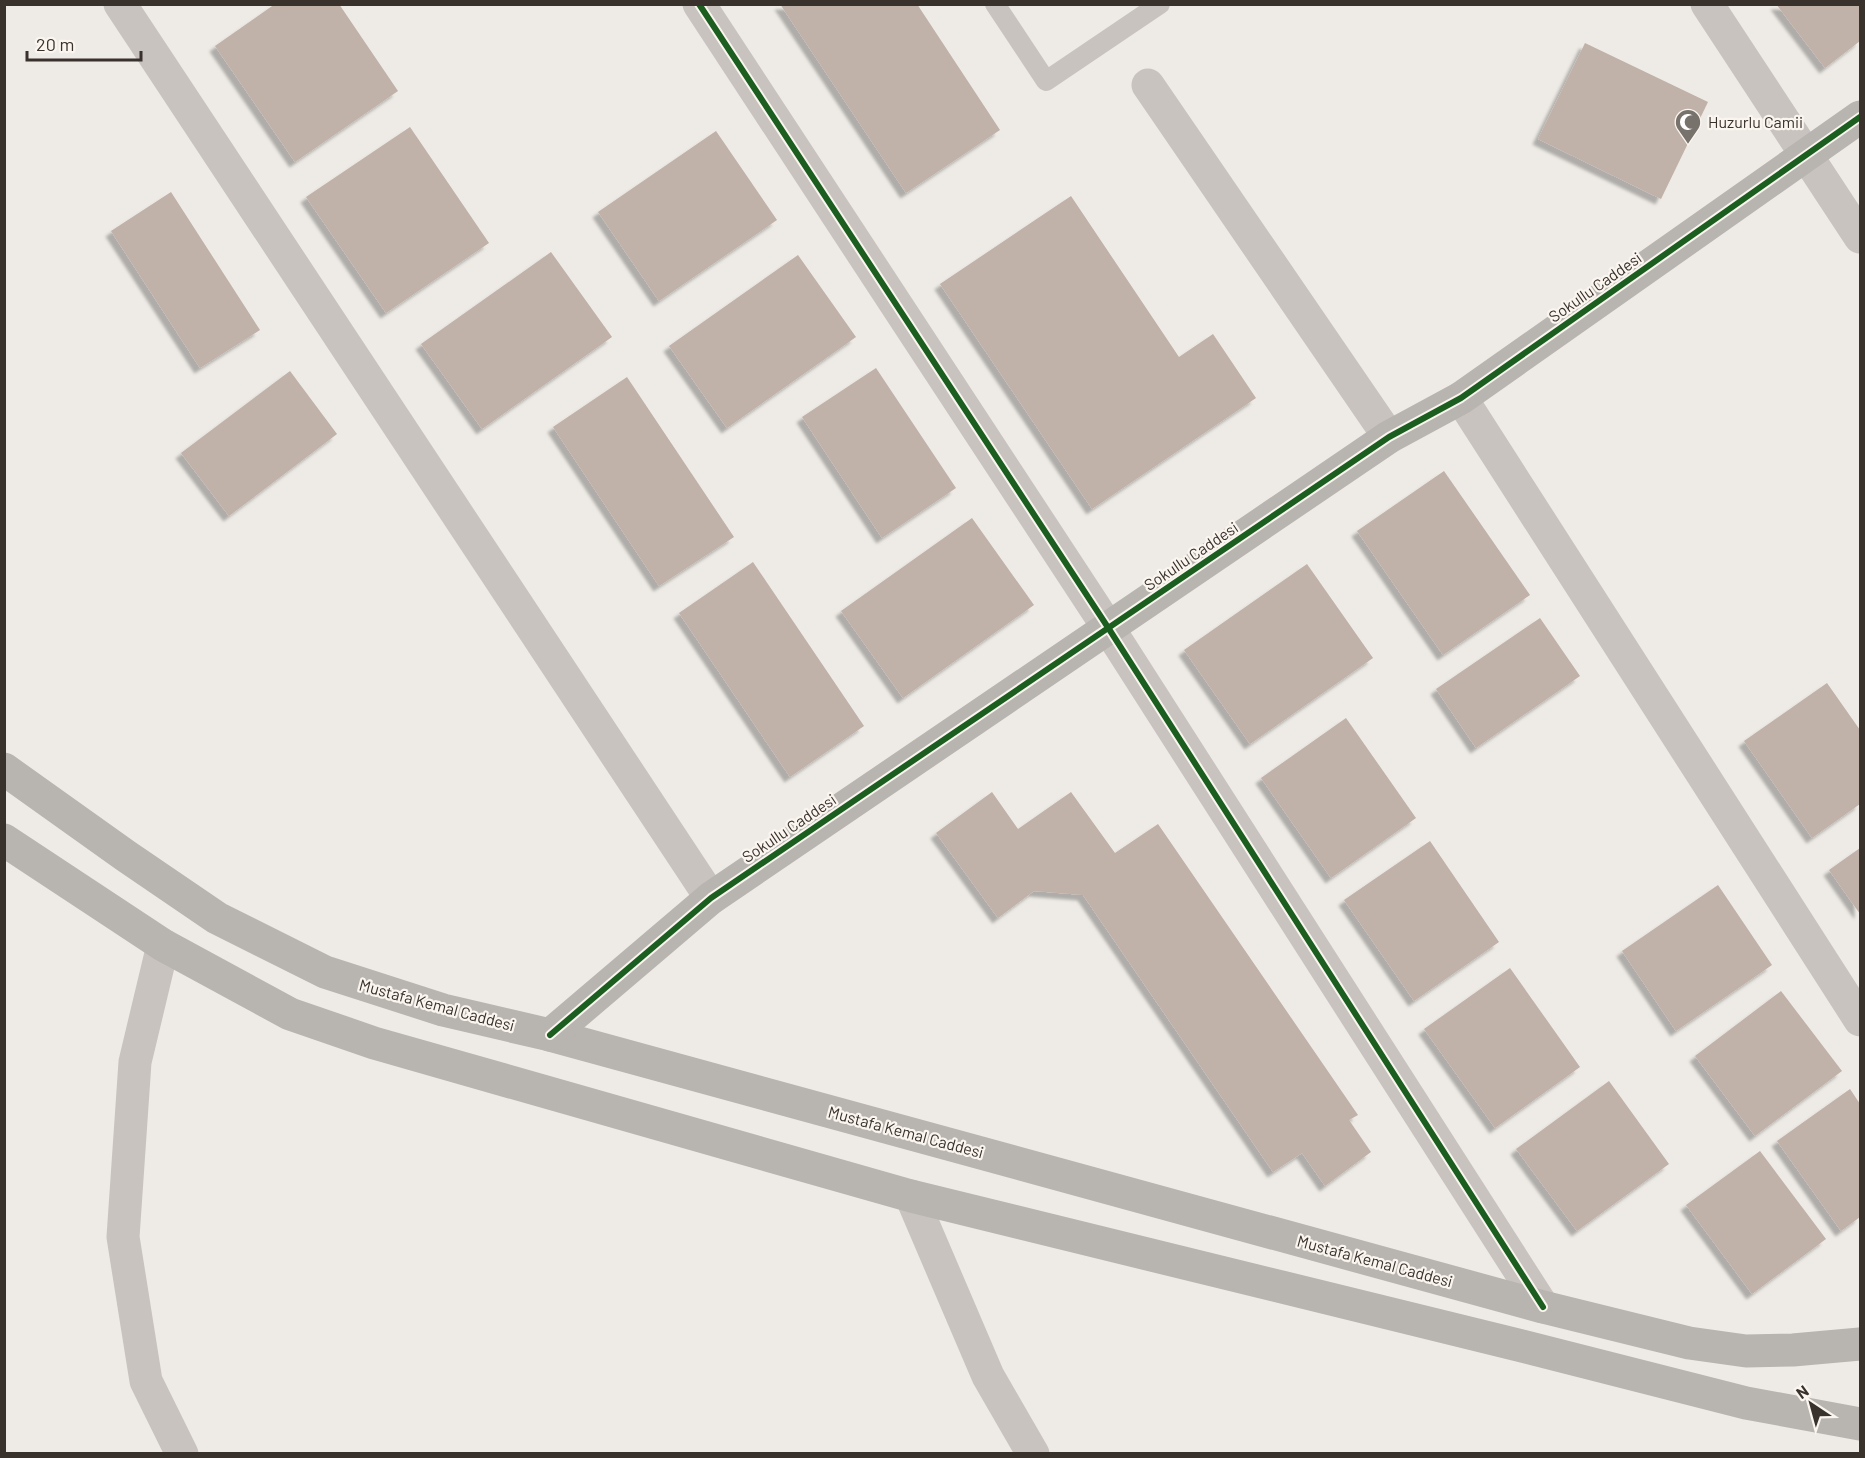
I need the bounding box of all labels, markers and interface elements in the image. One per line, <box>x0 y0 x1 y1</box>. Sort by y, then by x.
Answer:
scale bar <box>27 24 141 62</box>
text: 20 m <box>36 33 74 55</box>
mosque icon: Huzurlu Camii <box>1673 107 1703 145</box>
place label: Huzurlu Camii <box>1708 112 1803 131</box>
street label: Sokullu Caddesi <box>1545 247 1645 326</box>
street label: Sokullu Caddesi <box>1140 517 1241 594</box>
street label: Sokullu Caddesi <box>738 789 839 866</box>
street label: Mustafa Kemal Caddesi <box>357 975 517 1034</box>
street label: Mustafa Kemal Caddesi <box>826 1102 986 1161</box>
street label: Mustafa Kemal Caddesi <box>1295 1231 1455 1290</box>
north arrow <box>1781 1374 1841 1434</box>
text: N <box>1792 1381 1812 1402</box>

